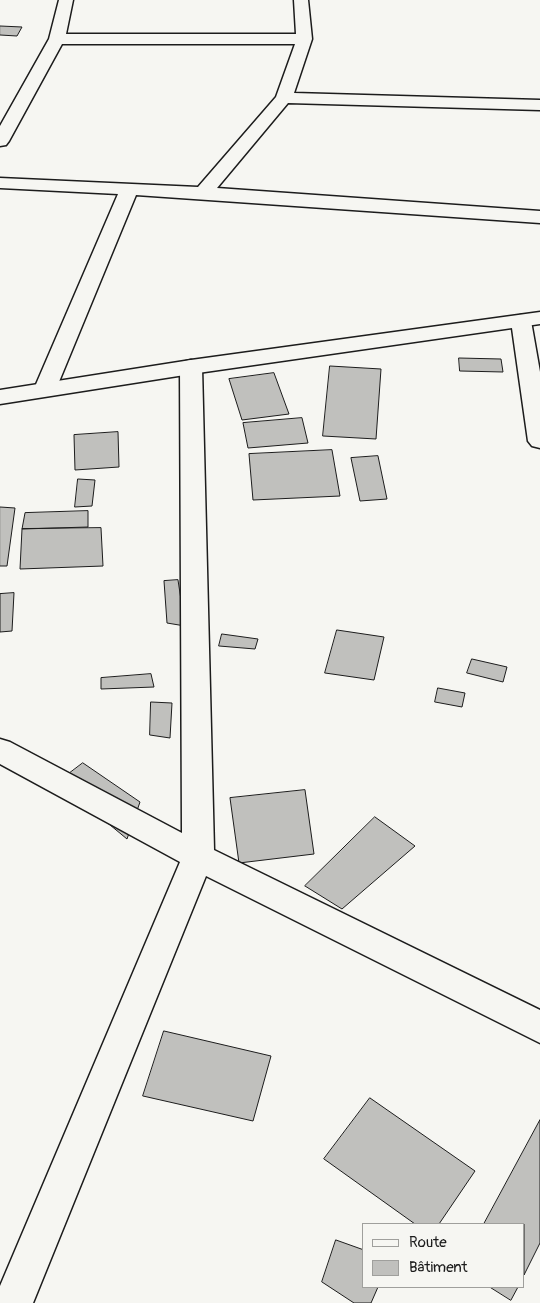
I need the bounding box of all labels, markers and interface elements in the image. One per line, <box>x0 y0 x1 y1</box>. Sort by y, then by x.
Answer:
legend <box>362 1223 525 1288</box>
text: Route <box>409 1233 447 1252</box>
text: Bâtiment <box>409 1258 468 1277</box>

